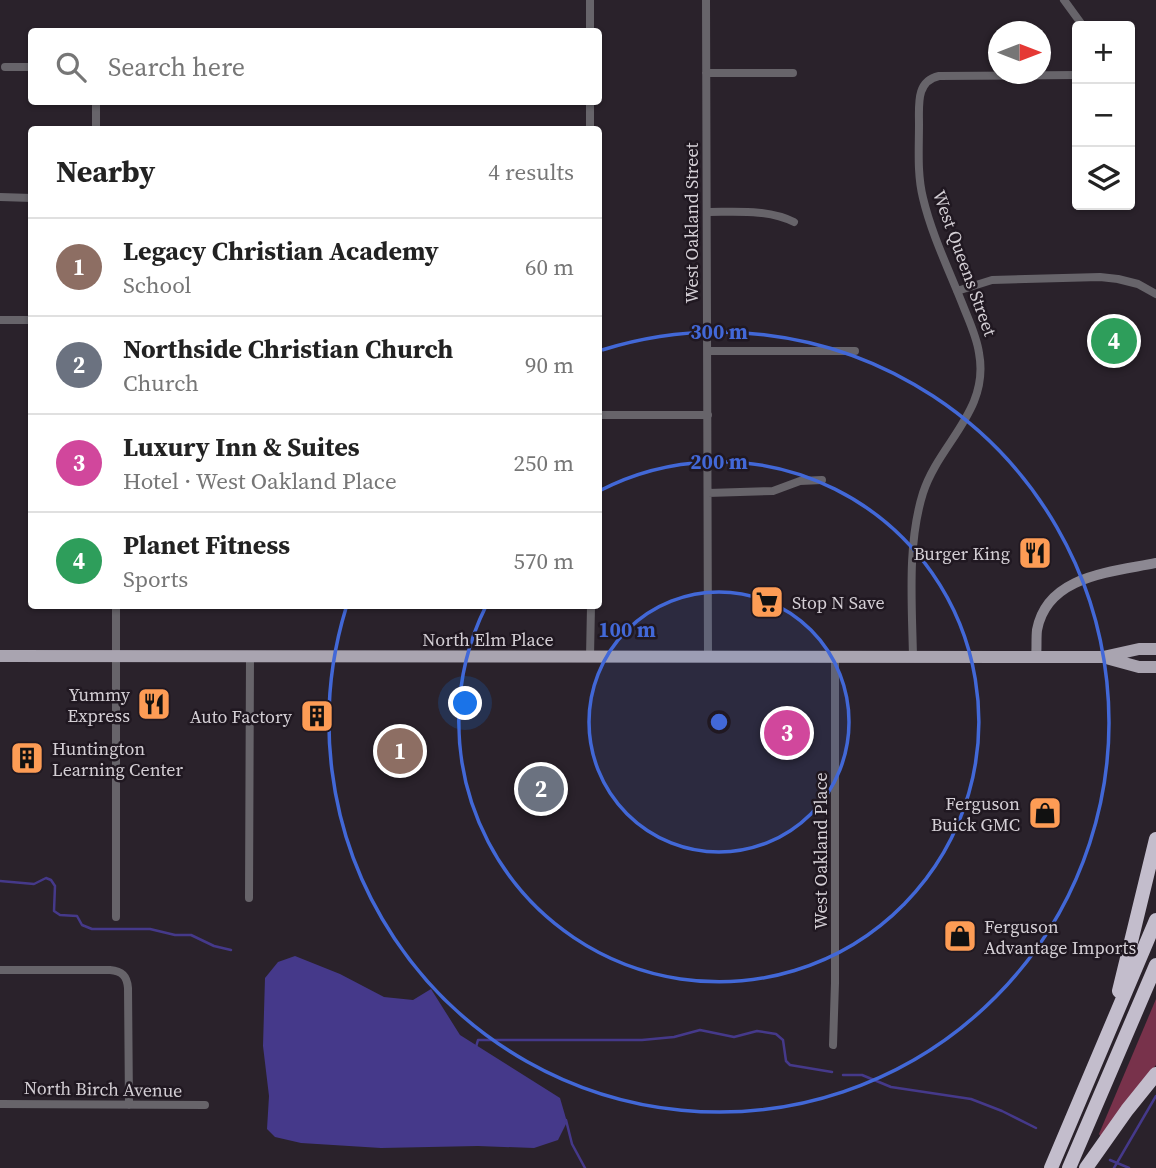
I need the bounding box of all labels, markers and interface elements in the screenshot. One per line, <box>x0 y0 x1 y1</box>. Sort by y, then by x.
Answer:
north arrow <box>988 21 1051 84</box>
map controls <box>1072 21 1135 210</box>
button: + <box>1072 21 1135 84</box>
search box <box>28 28 602 105</box>
icon: search <box>52 48 90 86</box>
text: Search here <box>108 49 245 85</box>
button: − <box>1072 84 1135 147</box>
street label: West Oakland Street <box>679 142 704 303</box>
button: layers <box>1072 147 1135 210</box>
text: Nearby <box>56 151 155 192</box>
text: 4 results <box>488 156 574 188</box>
street label: West Queens Street <box>927 186 1003 340</box>
text: Legacy Christian Academy <box>123 233 439 269</box>
text: 1 <box>73 251 85 283</box>
text: 60 m <box>525 251 574 283</box>
text: School <box>123 269 191 301</box>
pin: 4 <box>1091 315 1137 367</box>
text: 300 m <box>690 317 748 346</box>
text: Northside Christian Church <box>123 331 453 367</box>
text: 2 <box>73 349 85 381</box>
text: 90 m <box>525 349 574 381</box>
text: Church <box>123 367 199 399</box>
text: Luxury Inn & Suites <box>123 429 360 465</box>
text: 3 <box>73 447 85 479</box>
text: 250 m <box>513 447 574 479</box>
text: 200 m <box>690 447 748 476</box>
text: Hotel · West Oakland Place <box>123 465 397 497</box>
text: Planet Fitness <box>123 527 290 563</box>
restaurant icon: Burger King <box>1016 534 1054 572</box>
place label: Burger King <box>913 541 1010 566</box>
text: 4 <box>73 545 85 577</box>
text: 570 m <box>513 545 574 577</box>
text: Sports <box>123 563 188 595</box>
supermarket icon: Stop N Save <box>748 583 786 621</box>
place label: Stop N Save <box>792 590 885 615</box>
text: 100 m <box>598 615 656 644</box>
street label: North Elm Place <box>422 627 554 652</box>
place label: Yummy Express <box>67 682 131 728</box>
restaurant icon: Yummy Express <box>135 685 173 723</box>
your location <box>448 686 482 720</box>
building icon: Auto Factory <box>298 697 336 735</box>
place label: Auto Factory <box>190 704 293 729</box>
pin: 3 <box>764 707 810 759</box>
centre of rings <box>707 710 731 734</box>
pin: 1 <box>377 725 423 777</box>
place label: Huntington Learning Center <box>52 736 183 782</box>
building icon: Huntington Learning Center <box>8 739 46 777</box>
pin: 2 <box>518 763 564 815</box>
street label: West Oakland Place <box>808 772 833 930</box>
place label: Ferguson Buick GMC <box>931 791 1020 837</box>
shop icon: Ferguson Buick GMC <box>1026 794 1064 832</box>
place label: Ferguson Advantage Imports <box>984 914 1136 960</box>
shop icon: Ferguson Advantage Imports <box>941 917 979 955</box>
street label: North Birch Avenue <box>24 1075 182 1103</box>

